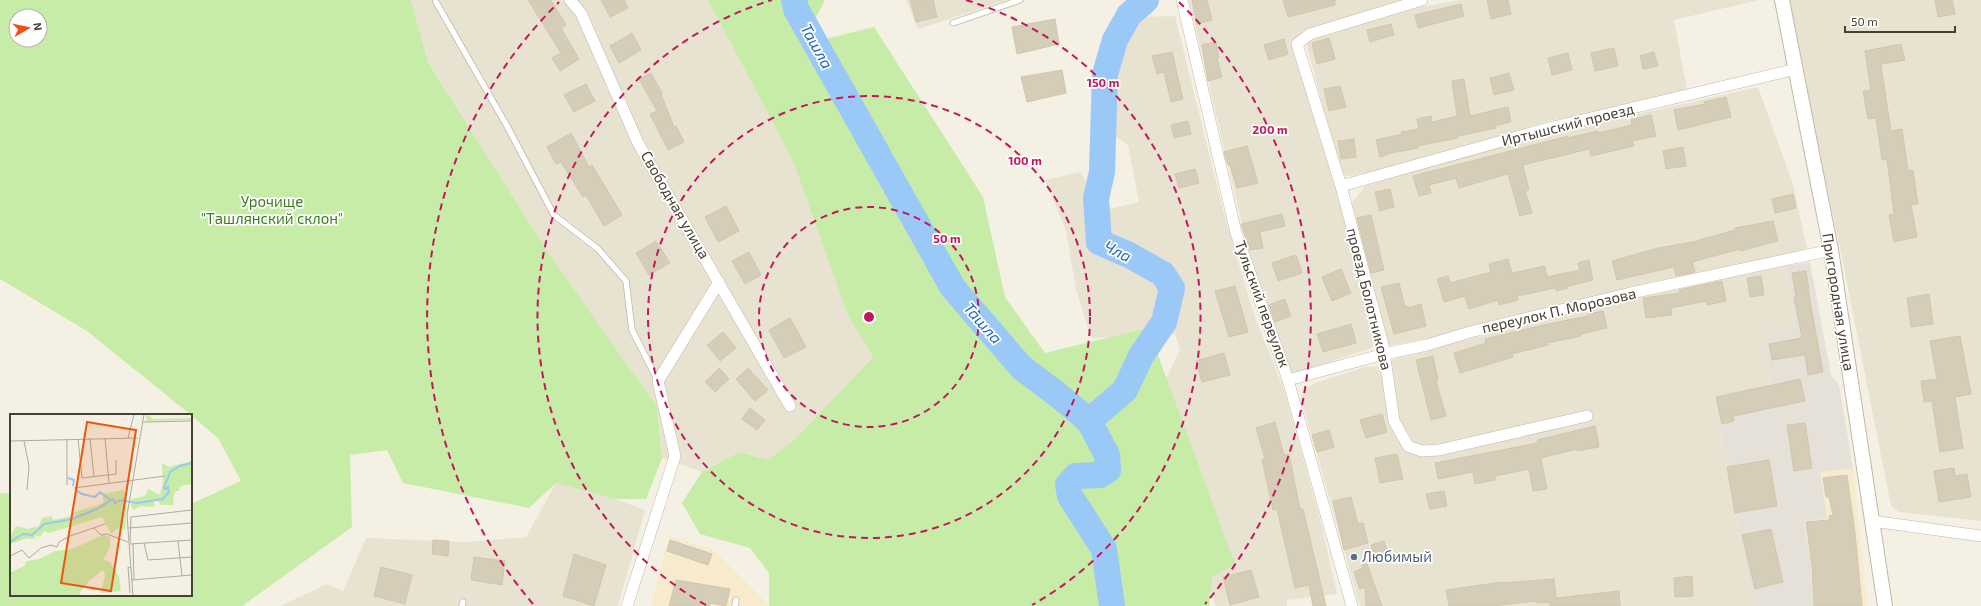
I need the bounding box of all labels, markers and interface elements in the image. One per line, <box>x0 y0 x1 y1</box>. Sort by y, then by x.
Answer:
north arrow <box>8 8 48 48</box>
scale bar <box>1845 8 1955 34</box>
text: 50 m <box>1851 14 1878 28</box>
water label: Ташла <box>797 20 838 72</box>
text: N <box>31 21 45 31</box>
text: 150 m <box>1087 75 1119 89</box>
street label: Иртышский проезд <box>1500 99 1636 149</box>
text: 200 m <box>1252 122 1288 136</box>
street label: Свободная улица <box>637 147 714 262</box>
text: 100 m <box>1008 153 1042 167</box>
park label: Урочище "Ташлянский склон" <box>201 192 343 227</box>
street label: проезд Болотникова <box>1344 226 1396 372</box>
text: 50 m <box>933 231 961 245</box>
street label: Пригородная улица <box>1818 232 1859 372</box>
water label: Чла <box>1101 236 1135 265</box>
street label: Тульский переулок <box>1231 238 1294 370</box>
street label: переулок П. Морозова <box>1480 284 1638 338</box>
water label: Ташла <box>960 298 1007 347</box>
centre of rings <box>862 310 876 324</box>
inset map <box>10 414 192 596</box>
place label: Любимый <box>1362 547 1432 565</box>
marker: Любимый <box>1349 552 1359 562</box>

